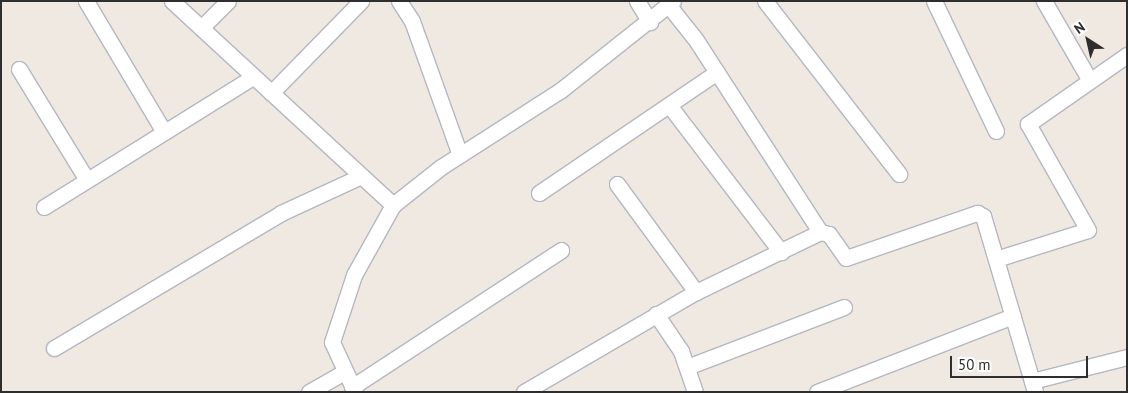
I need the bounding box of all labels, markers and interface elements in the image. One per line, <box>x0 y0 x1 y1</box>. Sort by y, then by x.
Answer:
north arrow <box>1063 15 1113 65</box>
text: N <box>1070 18 1088 38</box>
scale bar <box>953 346 1090 378</box>
text: 50 m <box>958 355 991 374</box>

